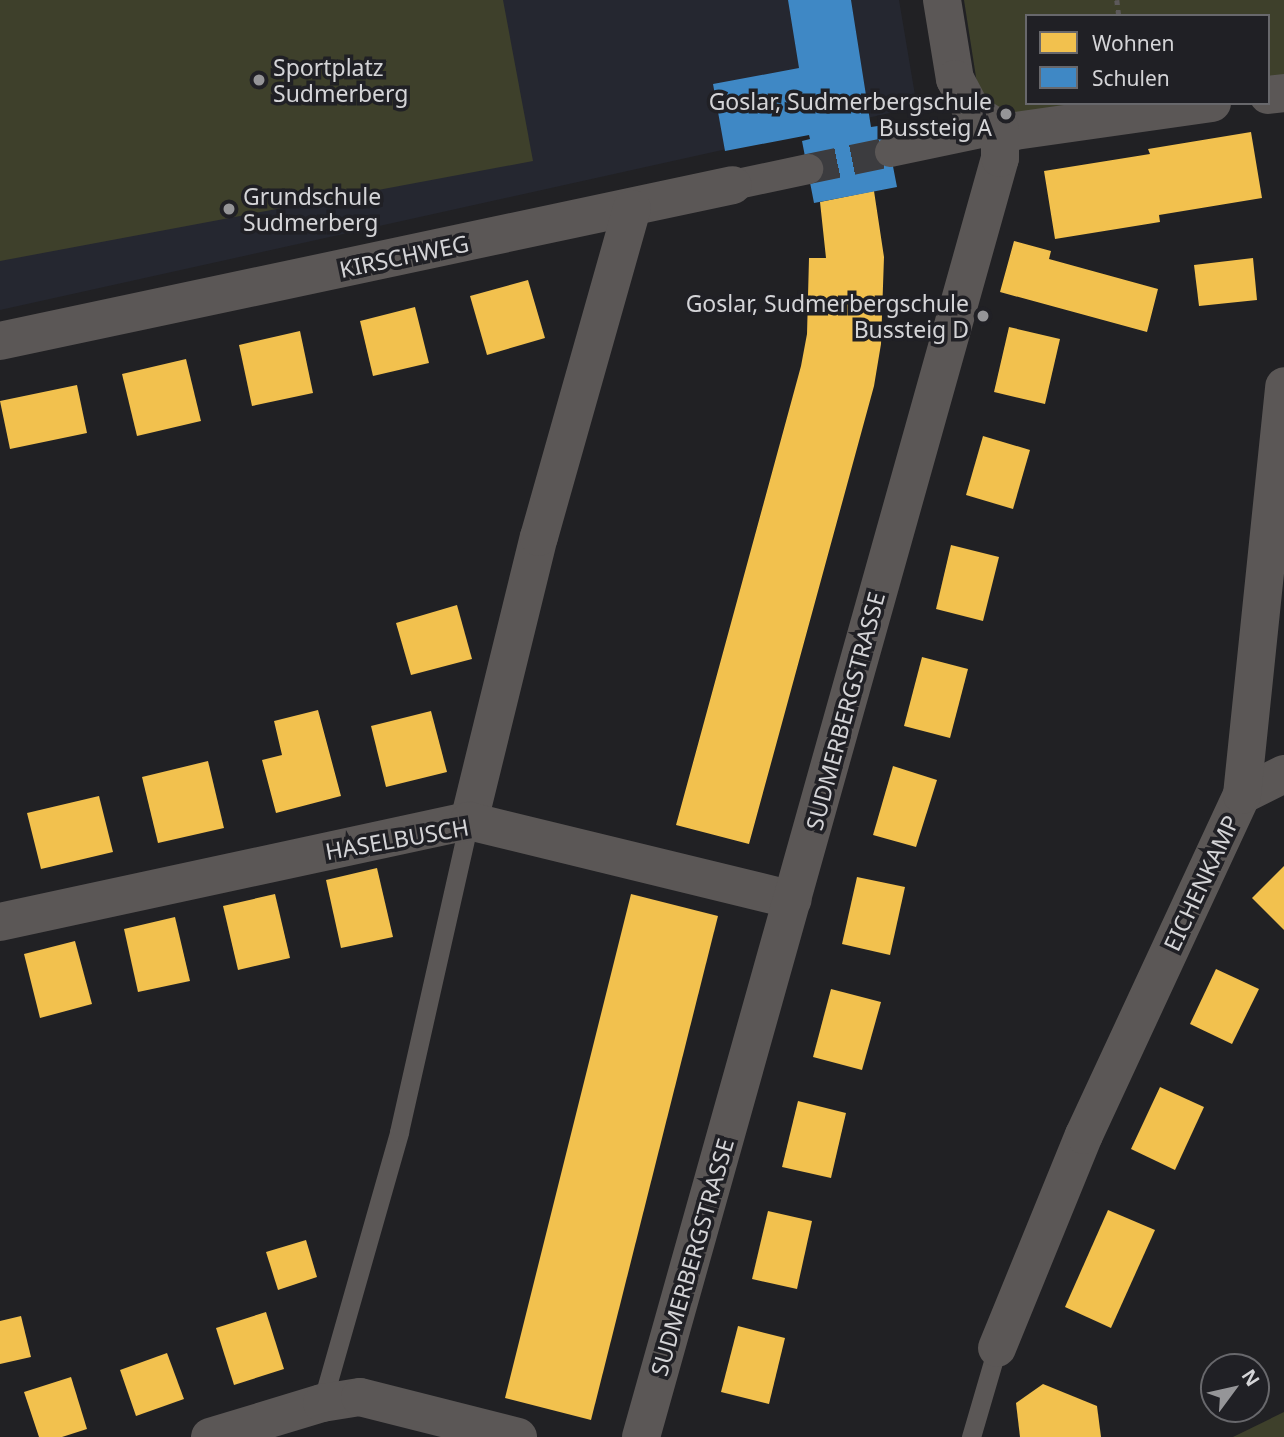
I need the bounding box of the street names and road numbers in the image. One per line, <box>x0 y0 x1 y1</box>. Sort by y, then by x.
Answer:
street label: KIRSCHWEG <box>337 229 471 283</box>
street label: SUDMERBERGSTRASSE <box>800 589 890 833</box>
street label: EICHENKAMP <box>1158 811 1244 955</box>
street label: HASELBUSCH <box>323 813 471 865</box>
street label: SUDMERBERGSTRASSE <box>645 1135 739 1379</box>

